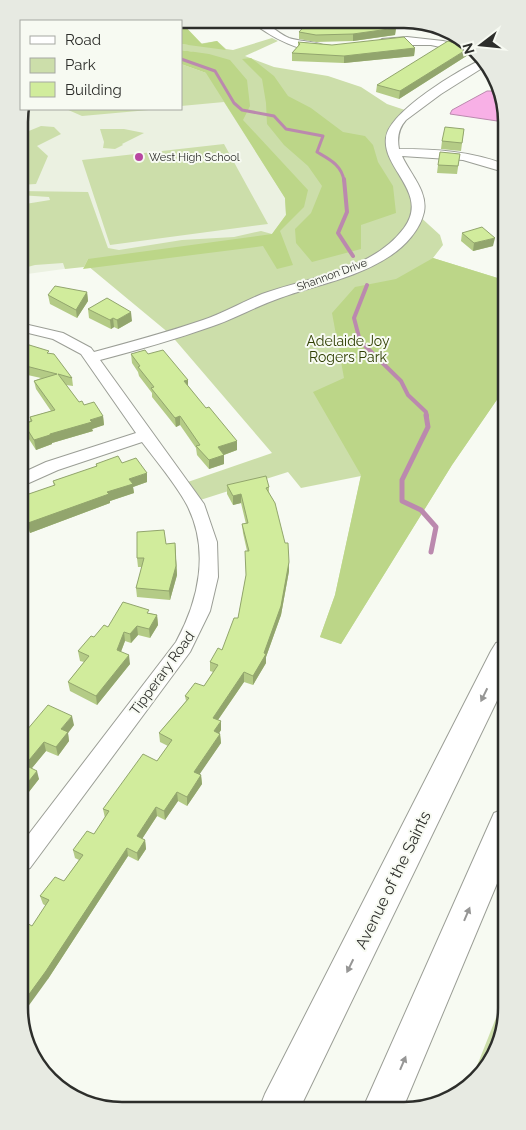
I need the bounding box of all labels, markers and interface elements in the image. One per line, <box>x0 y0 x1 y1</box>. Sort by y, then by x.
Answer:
legend <box>20 20 182 110</box>
north arrow <box>456 20 506 70</box>
text: Road <box>65 31 101 49</box>
text: N <box>459 41 478 56</box>
text: Park <box>65 56 96 74</box>
text: Building <box>65 81 122 99</box>
marker: West High School <box>133 151 145 163</box>
place label: West High School <box>149 151 240 164</box>
street label: Shannon Drive <box>295 256 369 294</box>
park label: Adelaide Joy Rogers Park <box>306 333 390 365</box>
street label: Tipperary Road <box>126 628 198 718</box>
one-way arrow <box>480 688 488 702</box>
street label: Avenue of the Saints <box>351 808 435 952</box>
one-way arrow <box>464 907 472 921</box>
one-way arrow <box>346 959 354 973</box>
one-way arrow <box>399 1056 407 1070</box>

